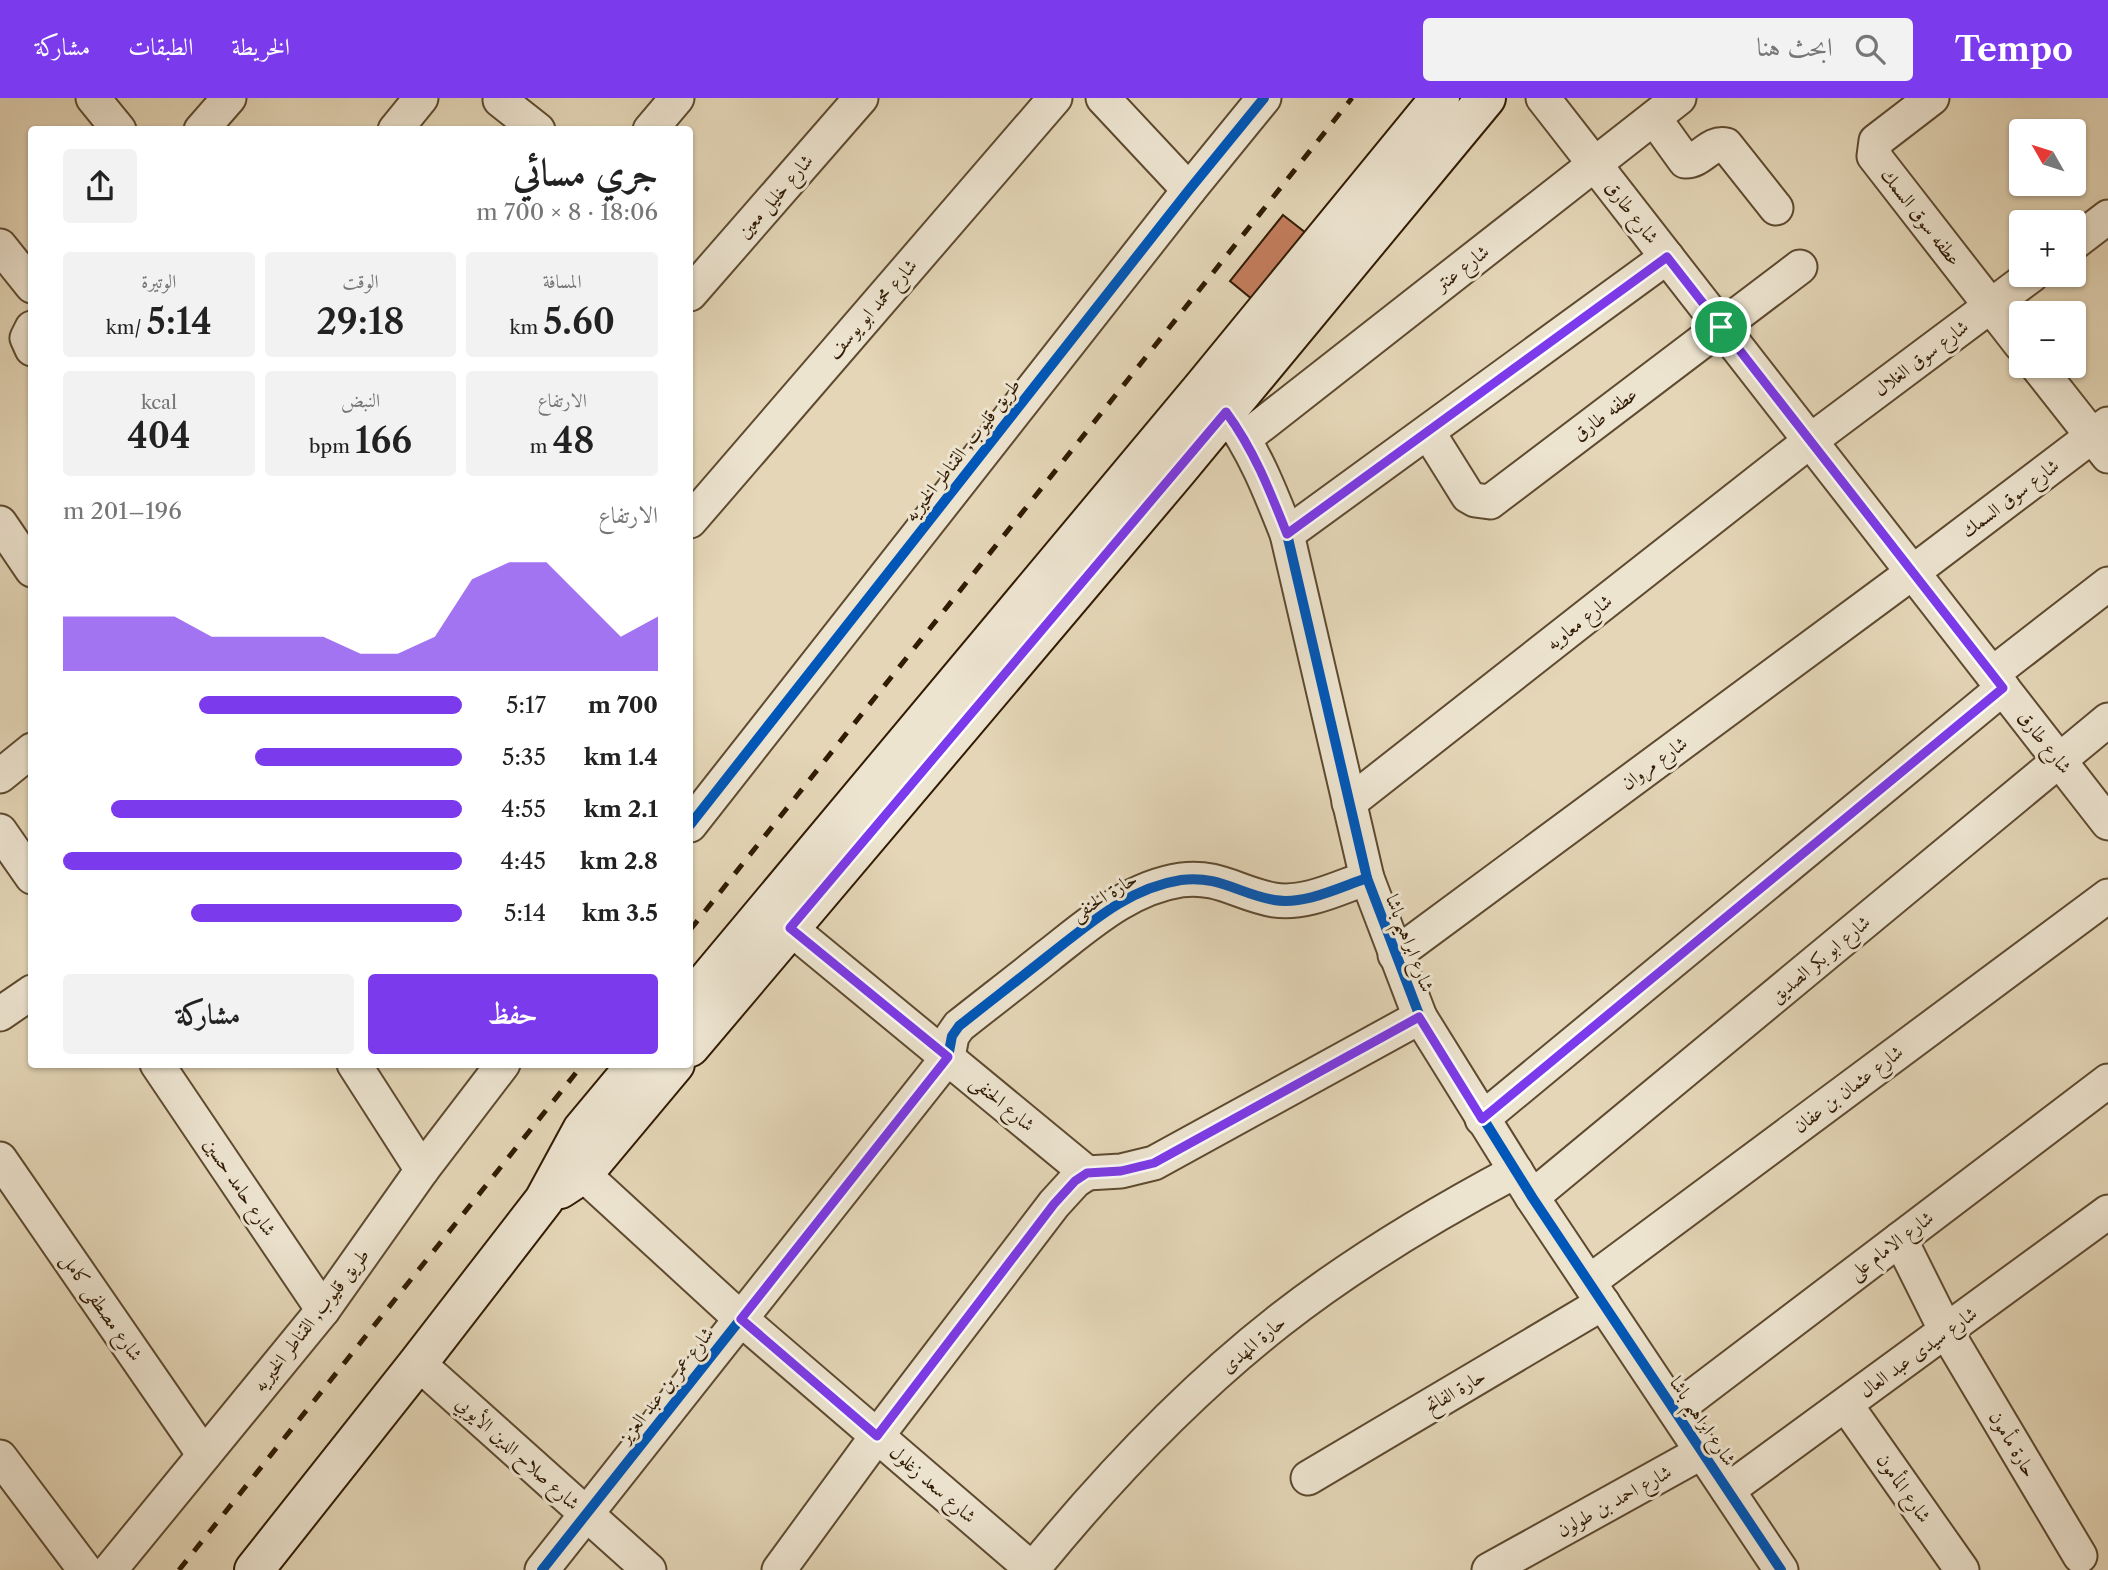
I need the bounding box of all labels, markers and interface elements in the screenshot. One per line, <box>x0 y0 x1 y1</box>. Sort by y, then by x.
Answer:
search box <box>1423 18 1913 81</box>
text: Tempo <box>1955 29 2073 70</box>
icon: search <box>1851 30 1889 68</box>
text: ابحث هنا <box>1756 31 1833 63</box>
text: مشاركة <box>35 32 90 61</box>
text: الطبقات <box>128 32 194 61</box>
text: الخريطة <box>232 32 290 61</box>
north arrow <box>2009 119 2086 196</box>
map controls <box>2009 119 2086 378</box>
text: جري مسائي <box>513 148 658 195</box>
button: share <box>63 149 137 223</box>
street label: شارع خليل معين <box>732 149 821 245</box>
street label: عطفه سوق السمك <box>1875 164 1966 271</box>
street label: شارع طارق <box>1597 176 1664 251</box>
text: 18:06 · 8 × 700 m <box>476 198 658 226</box>
button: + <box>2009 210 2086 287</box>
street label: شارع عنتر <box>1429 240 1496 301</box>
street label: شارع محمد ابو يوسف <box>822 254 925 366</box>
text: الوتيرة <box>141 270 176 293</box>
text: الوقت <box>342 270 379 293</box>
text: المسافة <box>543 270 582 293</box>
pin <box>1691 297 1751 357</box>
text: 5:14 <box>146 300 212 343</box>
text: 29:18 <box>316 300 405 343</box>
text: 5.60 <box>543 300 615 343</box>
button: − <box>2009 301 2086 378</box>
icon: arrive <box>1702 308 1740 346</box>
street label: شارع سوق الغلال <box>1869 315 1975 404</box>
text: /km <box>106 316 146 339</box>
text: km <box>509 316 543 339</box>
street label: طريق قليوب, القناطر الخيريه <box>899 374 1026 527</box>
street label: عطفه طارق <box>1568 382 1642 446</box>
text: النبض <box>341 389 380 412</box>
text: الارتفاع <box>538 389 587 412</box>
text: kcal <box>141 391 177 414</box>
text: 404 <box>127 414 191 457</box>
text: 166 <box>355 419 412 462</box>
text: 48 <box>553 419 594 462</box>
text: bpm <box>309 435 355 458</box>
text: m <box>530 435 553 458</box>
street label: شارع سوق السمك <box>1957 454 2066 545</box>
text: 196–201 m <box>63 497 182 525</box>
text: الارتفاع <box>598 501 658 529</box>
street label: شارع معاويه <box>1541 589 1619 658</box>
text: 5:17 <box>506 691 546 719</box>
text: 700 m <box>588 691 658 719</box>
street label: شارع طارق <box>2010 706 2077 781</box>
street label: شارع مروان <box>1616 731 1694 798</box>
text: 5:35 <box>502 743 546 771</box>
text: 1.4 km <box>584 743 658 771</box>
text: 4:55 <box>501 795 546 823</box>
text: 2.1 km <box>584 795 658 823</box>
text: 4:45 <box>500 847 546 875</box>
text: 2.8 km <box>580 847 658 875</box>
street label: حارة الحنفى <box>1067 867 1142 927</box>
street label: شارع ابراهيم باشا <box>1373 891 1439 998</box>
text: 5:14 <box>504 899 546 927</box>
text: 3.5 km <box>582 899 658 927</box>
street label: شارع ابو بكر الصديق <box>1765 910 1877 1011</box>
button: مشاركة <box>63 974 354 1054</box>
button: حفظ <box>368 974 658 1054</box>
street label: شارع عثمان بن عفان <box>1789 1040 1910 1141</box>
street label: شارع الحنفى <box>964 1070 1039 1139</box>
street label: شارع حامد حسين <box>196 1134 281 1243</box>
street label: شارع الامام على <box>1844 1206 1941 1288</box>
street label: طريق قليوب, القناطر الخيريه <box>248 1244 375 1397</box>
street label: شارع مصطفى كامل <box>53 1249 148 1368</box>
street label: شارع سيدى عبد العال <box>1855 1302 1984 1406</box>
street label: حارة المهدى <box>1216 1310 1290 1378</box>
street label: شارع عمر بن عبد العزيز <box>612 1322 722 1452</box>
street label: حارة الفاتح <box>1420 1364 1492 1422</box>
street label: شارع ابراهيم باشا <box>1658 1372 1741 1474</box>
street label: شارع صلاح الدين الأيوبي <box>447 1390 586 1519</box>
street label: حارة مأمون <box>1983 1406 2043 1482</box>
street label: شارع سعد زغلول <box>882 1440 981 1531</box>
street label: شارع المأمون <box>1869 1448 1938 1529</box>
street label: شارع احمد بن طولون <box>1553 1460 1677 1545</box>

